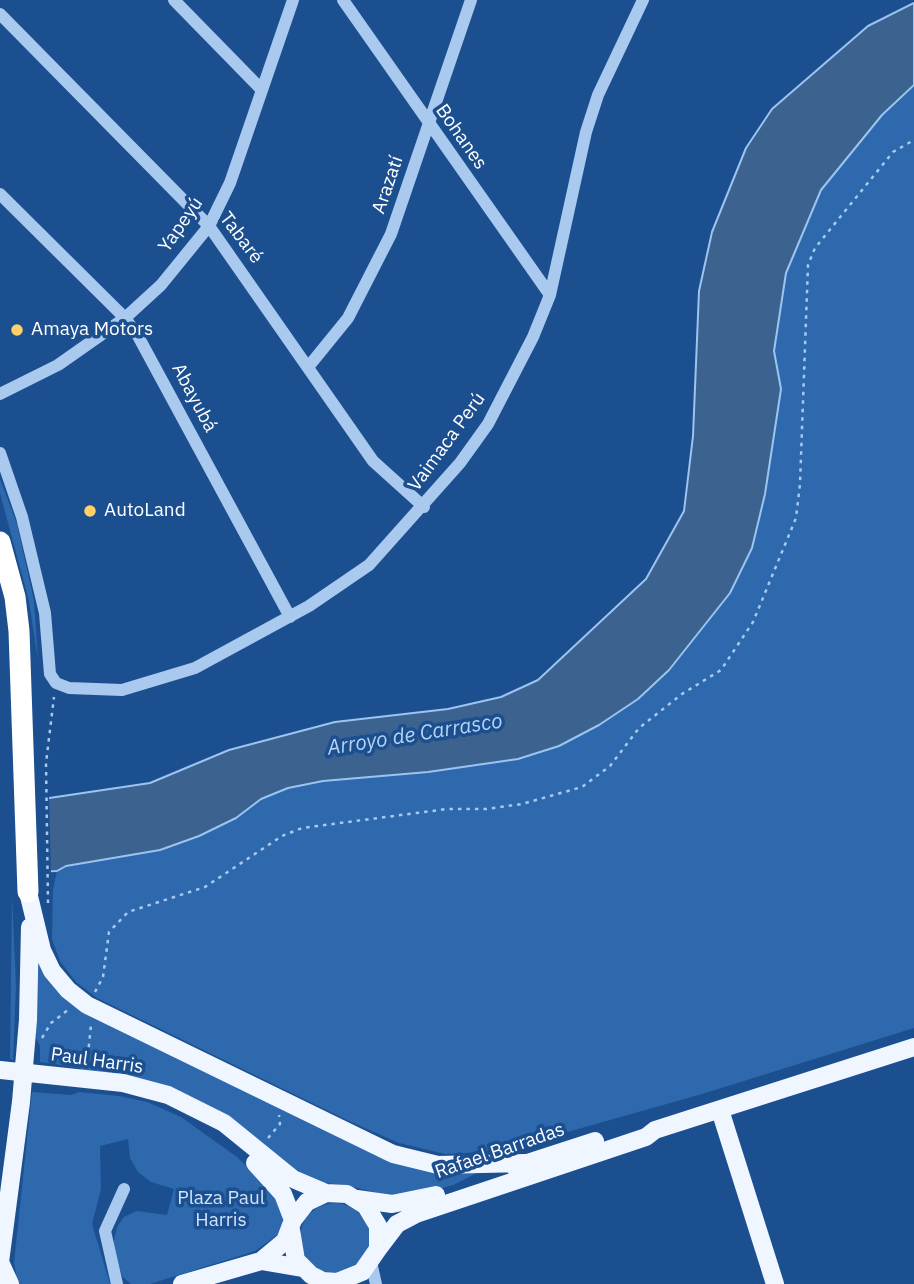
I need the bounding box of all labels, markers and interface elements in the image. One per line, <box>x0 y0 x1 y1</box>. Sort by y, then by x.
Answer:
street label: Bohanes <box>430 100 492 174</box>
street label: Arazatí <box>368 153 408 217</box>
street label: Yapeyú <box>154 193 208 257</box>
street label: Tabaré <box>214 208 268 268</box>
place label: Amaya Motors <box>31 319 153 341</box>
marker: Amaya Motors <box>9 322 25 338</box>
street label: Abayubá <box>166 360 222 436</box>
street label: Vaimaca Perú <box>404 388 490 496</box>
place label: AutoLand <box>104 500 186 522</box>
marker: AutoLand <box>82 503 98 519</box>
water label: Arroyo de Carrasco <box>325 709 505 761</box>
street label: Paul Harris <box>49 1043 145 1079</box>
street label: Rafael Barradas <box>432 1118 568 1184</box>
park label: Plaza Paul Harris <box>177 1188 265 1232</box>

